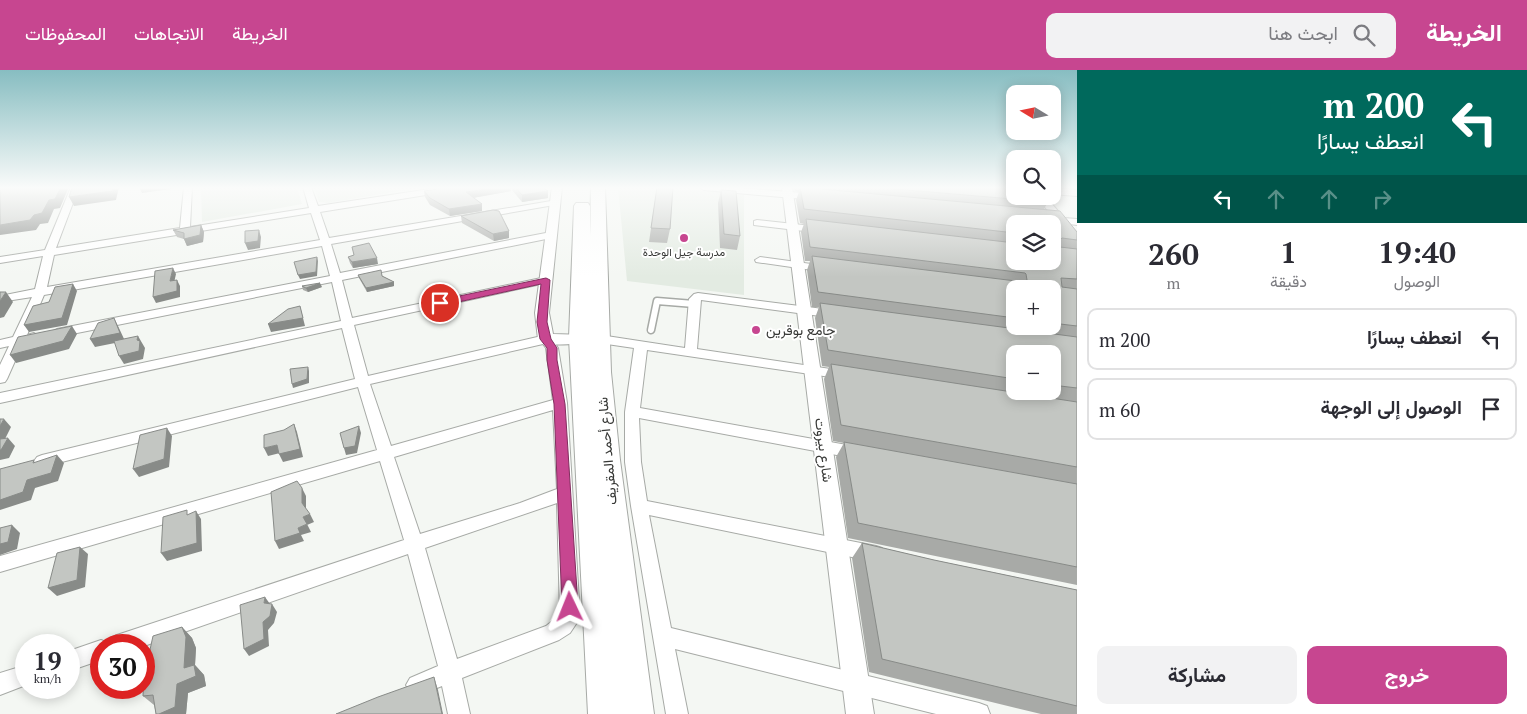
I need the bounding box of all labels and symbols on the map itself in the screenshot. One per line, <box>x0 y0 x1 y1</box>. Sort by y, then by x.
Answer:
north arrow <box>1006 85 1061 140</box>
marker: مدرسة جيل الوحدة <box>678 232 690 244</box>
place label: مدرسة جيل الوحدة <box>643 245 725 259</box>
pin <box>419 282 461 324</box>
place label: جامع بوقرين <box>766 320 835 341</box>
marker: جامع بوقرين <box>750 324 762 336</box>
street label: شارع أحمد المقريف <box>592 396 623 506</box>
street label: شارع بيروت <box>809 417 838 484</box>
position arrow <box>543 580 595 632</box>
speed limit sign: 30 <box>90 634 155 699</box>

